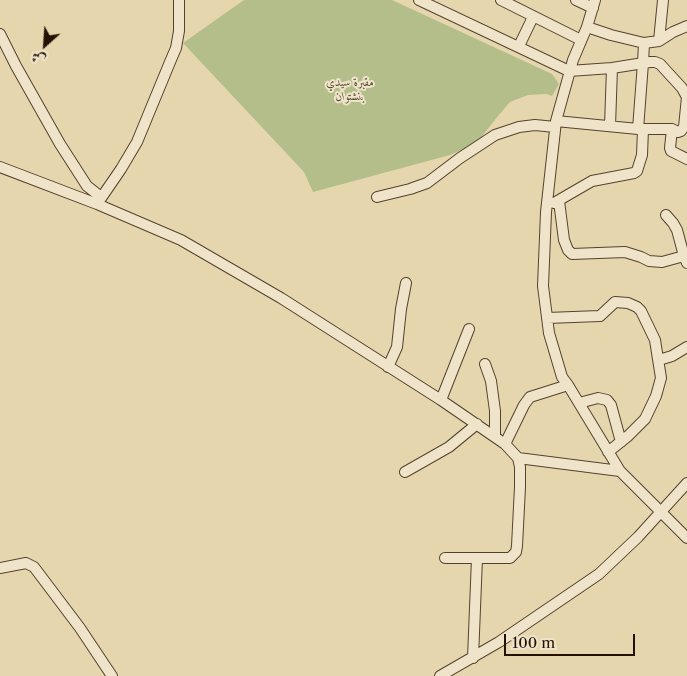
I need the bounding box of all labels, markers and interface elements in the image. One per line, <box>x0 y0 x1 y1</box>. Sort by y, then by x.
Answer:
north arrow <box>20 20 70 70</box>
text: ش <box>28 47 49 70</box>
park label: مقبرة سيدي بنشتوان <box>326 76 374 104</box>
scale bar <box>507 624 638 656</box>
text: 100 m <box>512 633 555 652</box>

